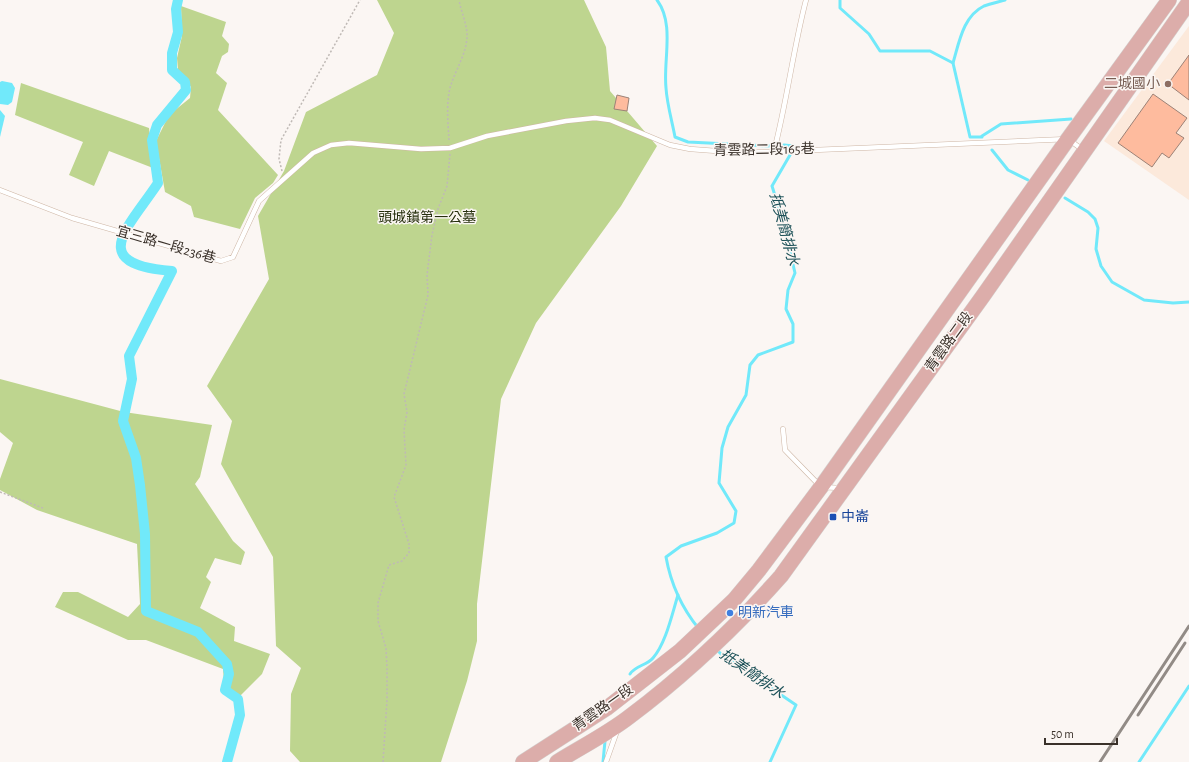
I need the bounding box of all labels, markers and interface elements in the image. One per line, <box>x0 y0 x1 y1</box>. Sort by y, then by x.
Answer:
place label: 二城國小 <box>1104 76 1160 91</box>
marker: 二城國小 <box>1163 79 1173 89</box>
street label: 青雲路二段165巷 <box>713 141 815 158</box>
water label: 抵美簡排水 <box>767 191 802 268</box>
park label: 頭城鎮第一公墓 <box>378 209 476 225</box>
street label: 宜三路一段236巷 <box>115 223 218 266</box>
street label: 青雲路二段 <box>922 309 975 374</box>
place label: 中崙 <box>841 509 869 524</box>
marker: 中崙 <box>828 512 838 522</box>
place label: 明新汽車 <box>738 605 794 620</box>
marker: 明新汽車 <box>725 608 735 618</box>
water label: 抵美簡排水 <box>717 646 788 702</box>
street label: 青雲路一段 <box>570 681 636 734</box>
scale bar <box>1045 720 1117 746</box>
text: 50 m <box>1051 728 1074 740</box>

